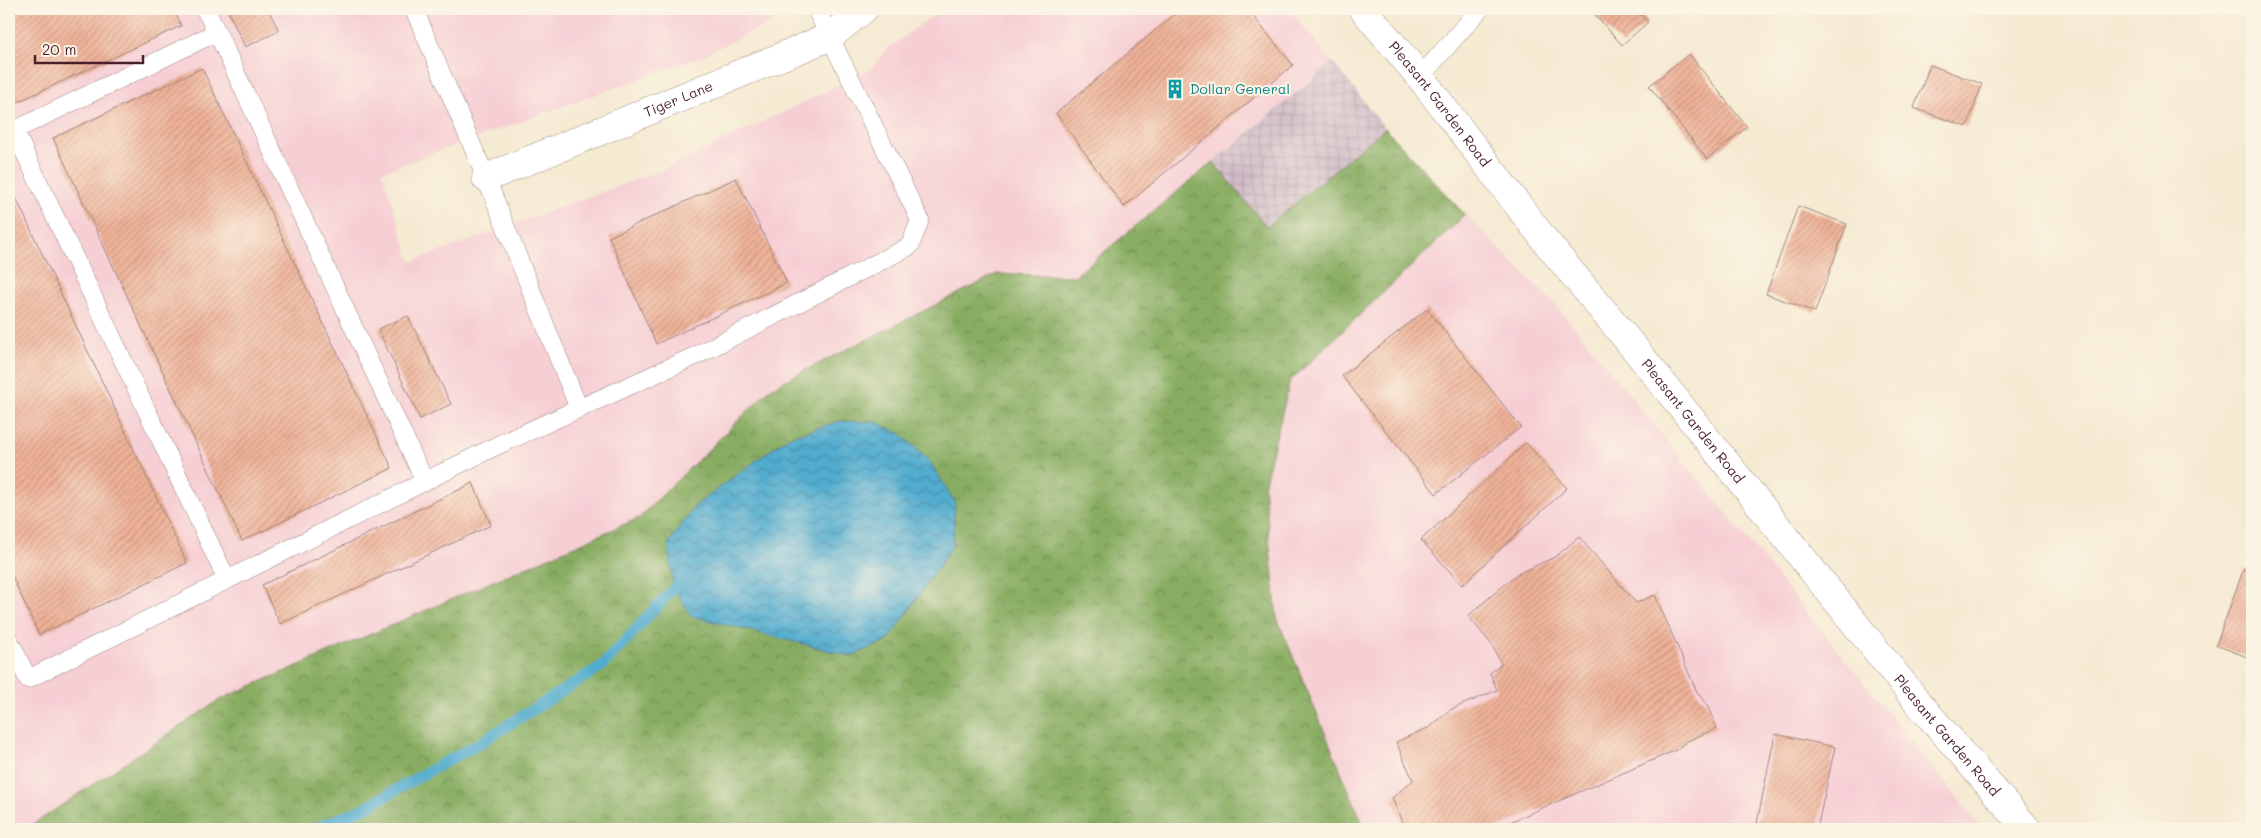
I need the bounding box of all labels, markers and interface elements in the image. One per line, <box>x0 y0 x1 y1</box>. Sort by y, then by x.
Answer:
scale bar <box>35 32 142 64</box>
street label: Pleasant Garden Road <box>1385 37 1495 170</box>
text: 20 m <box>42 39 76 59</box>
street label: Tiger Lane <box>641 76 716 121</box>
building icon: Dollar General <box>1164 78 1186 100</box>
place label: Dollar General <box>1190 79 1290 98</box>
street label: Pleasant Garden Road <box>1638 355 1749 487</box>
street label: Pleasant Garden Road <box>1890 670 2005 800</box>

